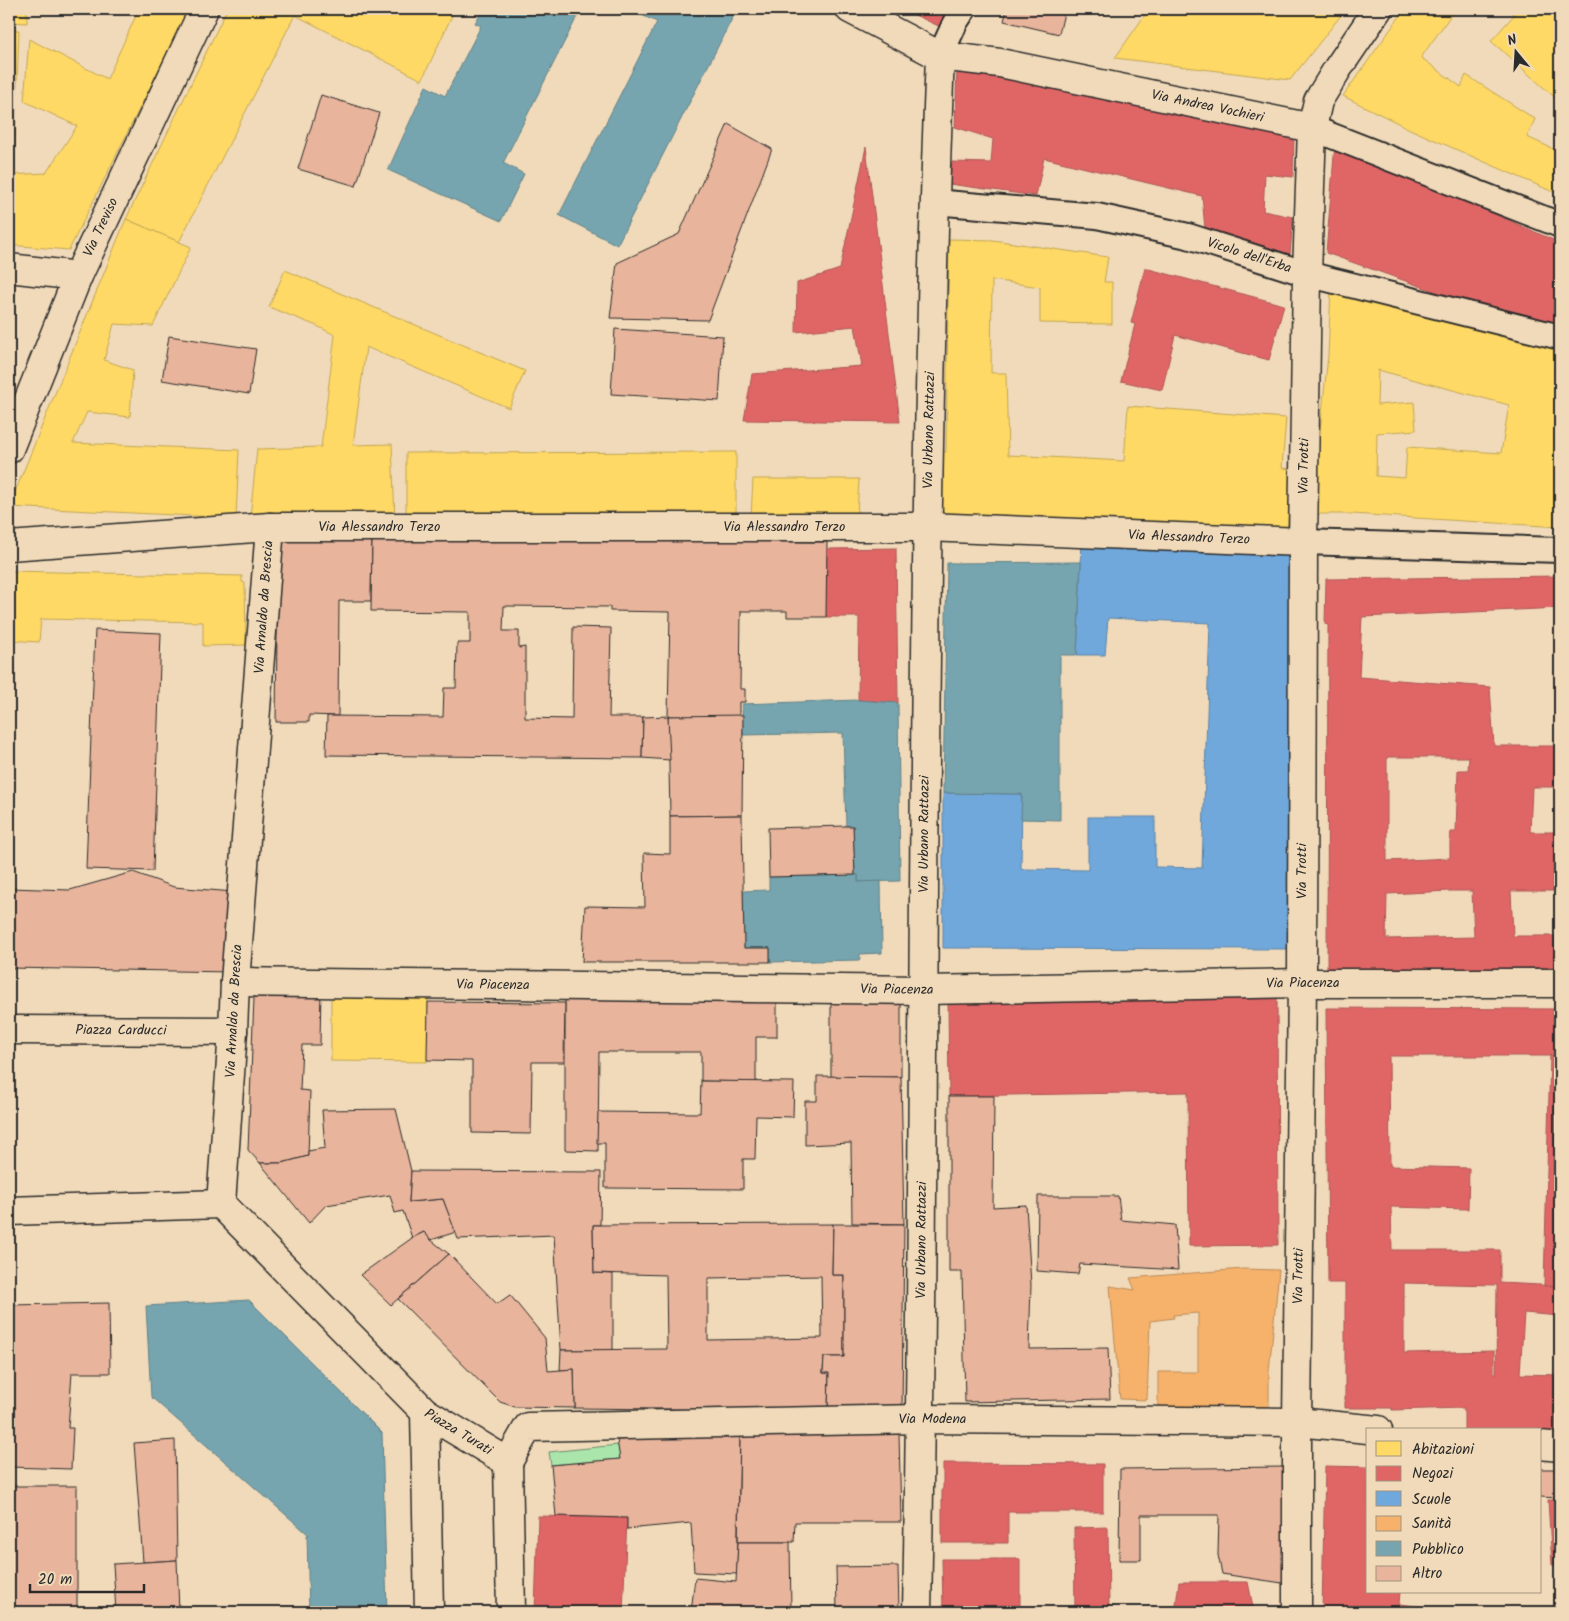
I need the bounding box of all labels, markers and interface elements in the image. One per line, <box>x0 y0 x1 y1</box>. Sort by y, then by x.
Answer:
north arrow <box>1492 28 1542 78</box>
text: N <box>1505 29 1520 52</box>
street label: Via Andrea Vochieri <box>1149 84 1266 129</box>
street label: Via Treviso <box>78 194 124 261</box>
street label: Vicolo dell'Erba <box>1204 232 1294 279</box>
street label: Via Urbano Rattazzi <box>917 371 941 489</box>
street label: Via Trotti <box>1293 437 1316 494</box>
street label: Via Alessandro Terzo <box>318 516 440 538</box>
street label: Via Alessandro Terzo <box>723 516 845 538</box>
street label: Via Alessandro Terzo <box>1128 524 1250 551</box>
street label: Via Arnaldo da Brescia <box>248 540 280 674</box>
street label: Via Urbano Rattazzi <box>913 775 936 893</box>
street label: Via Trotti <box>1291 843 1313 899</box>
street label: Via Arnaldo da Brescia <box>220 944 248 1078</box>
street label: Via Piacenza <box>1266 972 1340 995</box>
street label: Via Piacenza <box>456 974 530 996</box>
street label: Via Piacenza <box>860 978 934 1001</box>
street label: Piazza Carducci <box>75 1019 167 1042</box>
street label: Via Urbano Rattazzi <box>910 1181 933 1299</box>
street label: Via Trotti <box>1287 1247 1310 1304</box>
street label: Piazza Turati <box>420 1403 497 1461</box>
street label: Via Modena <box>899 1408 967 1430</box>
legend <box>1366 1428 1542 1594</box>
text: Abitazioni <box>1412 1438 1475 1462</box>
text: Negozi <box>1412 1462 1454 1486</box>
text: Scuole <box>1412 1488 1451 1512</box>
text: Sanità <box>1412 1512 1451 1536</box>
text: Pubblico <box>1412 1538 1464 1562</box>
scale bar <box>30 1561 144 1593</box>
text: Altro <box>1412 1562 1443 1586</box>
text: 20 m <box>38 1568 72 1592</box>

